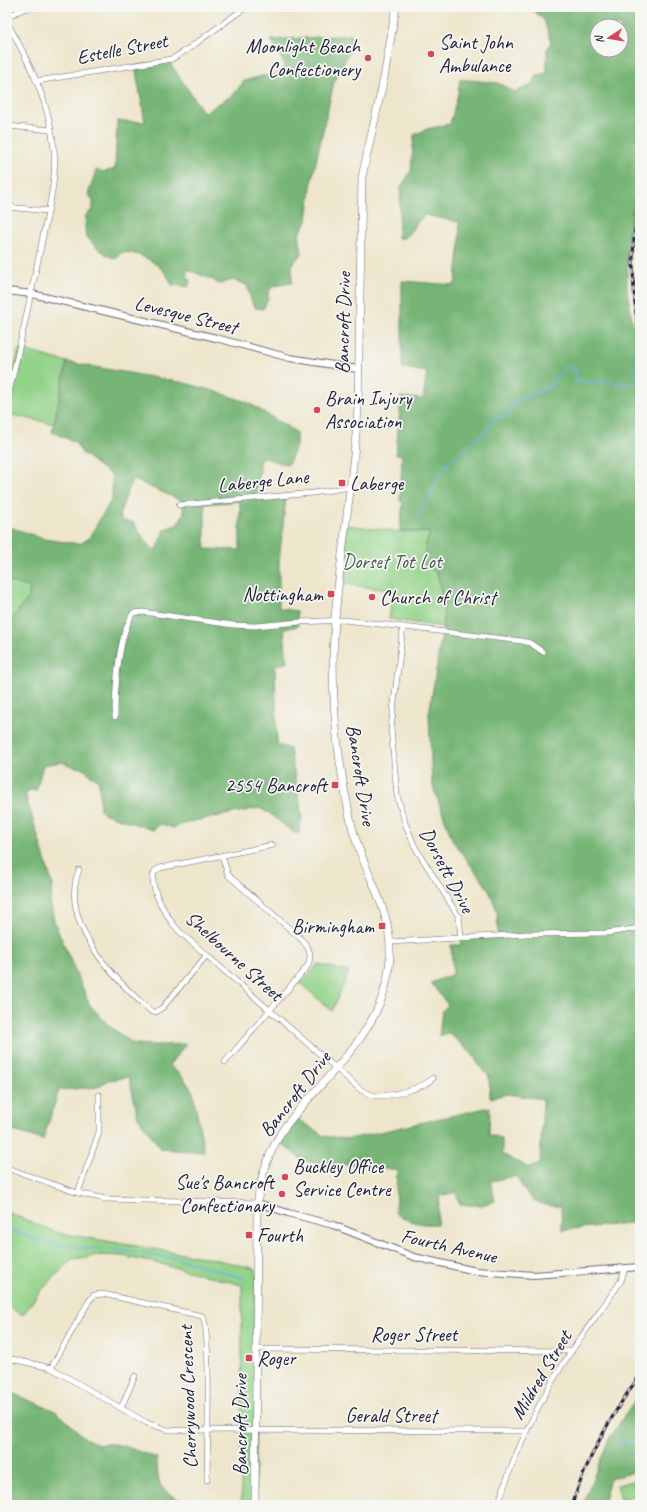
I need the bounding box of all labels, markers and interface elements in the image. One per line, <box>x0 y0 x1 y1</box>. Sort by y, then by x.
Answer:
north arrow <box>589 18 629 58</box>
street label: Estelle Street <box>75 28 172 70</box>
place label: Saint John Ambulance <box>439 30 514 78</box>
text: N <box>591 33 607 45</box>
place label: Moonlight Beach Confectionery <box>246 34 362 82</box>
marker: Saint John Ambulance <box>426 49 436 59</box>
marker: Moonlight Beach Confectionery <box>363 53 373 63</box>
street label: Bancroft Drive <box>330 270 356 374</box>
street label: Levesque Street <box>132 290 243 341</box>
place label: Brain Injury Association <box>325 386 413 434</box>
marker: Brain Injury Association <box>312 405 322 415</box>
street label: Laberge Lane <box>217 464 311 498</box>
place label: Laberge <box>350 471 405 496</box>
marker: Laberge <box>337 478 347 488</box>
park label: Dorset Tot Lot <box>342 549 444 574</box>
place label: Nottingham <box>242 582 324 607</box>
place label: Church of Christ <box>380 585 499 610</box>
marker: Nottingham <box>326 589 336 599</box>
marker: Church of Christ <box>367 592 377 602</box>
street label: Bancroft Drive <box>341 723 382 829</box>
place label: 2554 Bancroft <box>225 773 329 798</box>
marker: 2554 Bancroft <box>330 780 340 790</box>
street label: Dorsett Drive <box>414 823 481 918</box>
street label: Shelbourne Street <box>180 906 290 1008</box>
place label: Birmingham <box>292 914 375 939</box>
marker: Birmingham <box>377 921 387 931</box>
street label: Bancroft Drive <box>254 1045 337 1142</box>
place label: Buckley Office Service Centre <box>293 1154 392 1202</box>
place label: Sue's Bancroft Confectionary <box>175 1170 276 1218</box>
marker: Buckley Office Service Centre <box>280 1172 290 1182</box>
marker: Sue's Bancroft Confectionary <box>277 1189 287 1199</box>
place label: Fourth <box>257 1223 304 1248</box>
street label: Fourth Avenue <box>399 1223 500 1269</box>
marker: Fourth <box>244 1230 254 1240</box>
street label: Roger Street <box>371 1322 460 1347</box>
street label: Cherrywood Crescent <box>173 1323 203 1469</box>
street label: Mildred Street <box>505 1324 578 1424</box>
place label: Roger <box>257 1346 297 1371</box>
marker: Roger <box>244 1353 254 1363</box>
street label: Bancroft Drive <box>228 1373 253 1476</box>
street label: Gerald Street <box>345 1403 440 1428</box>

